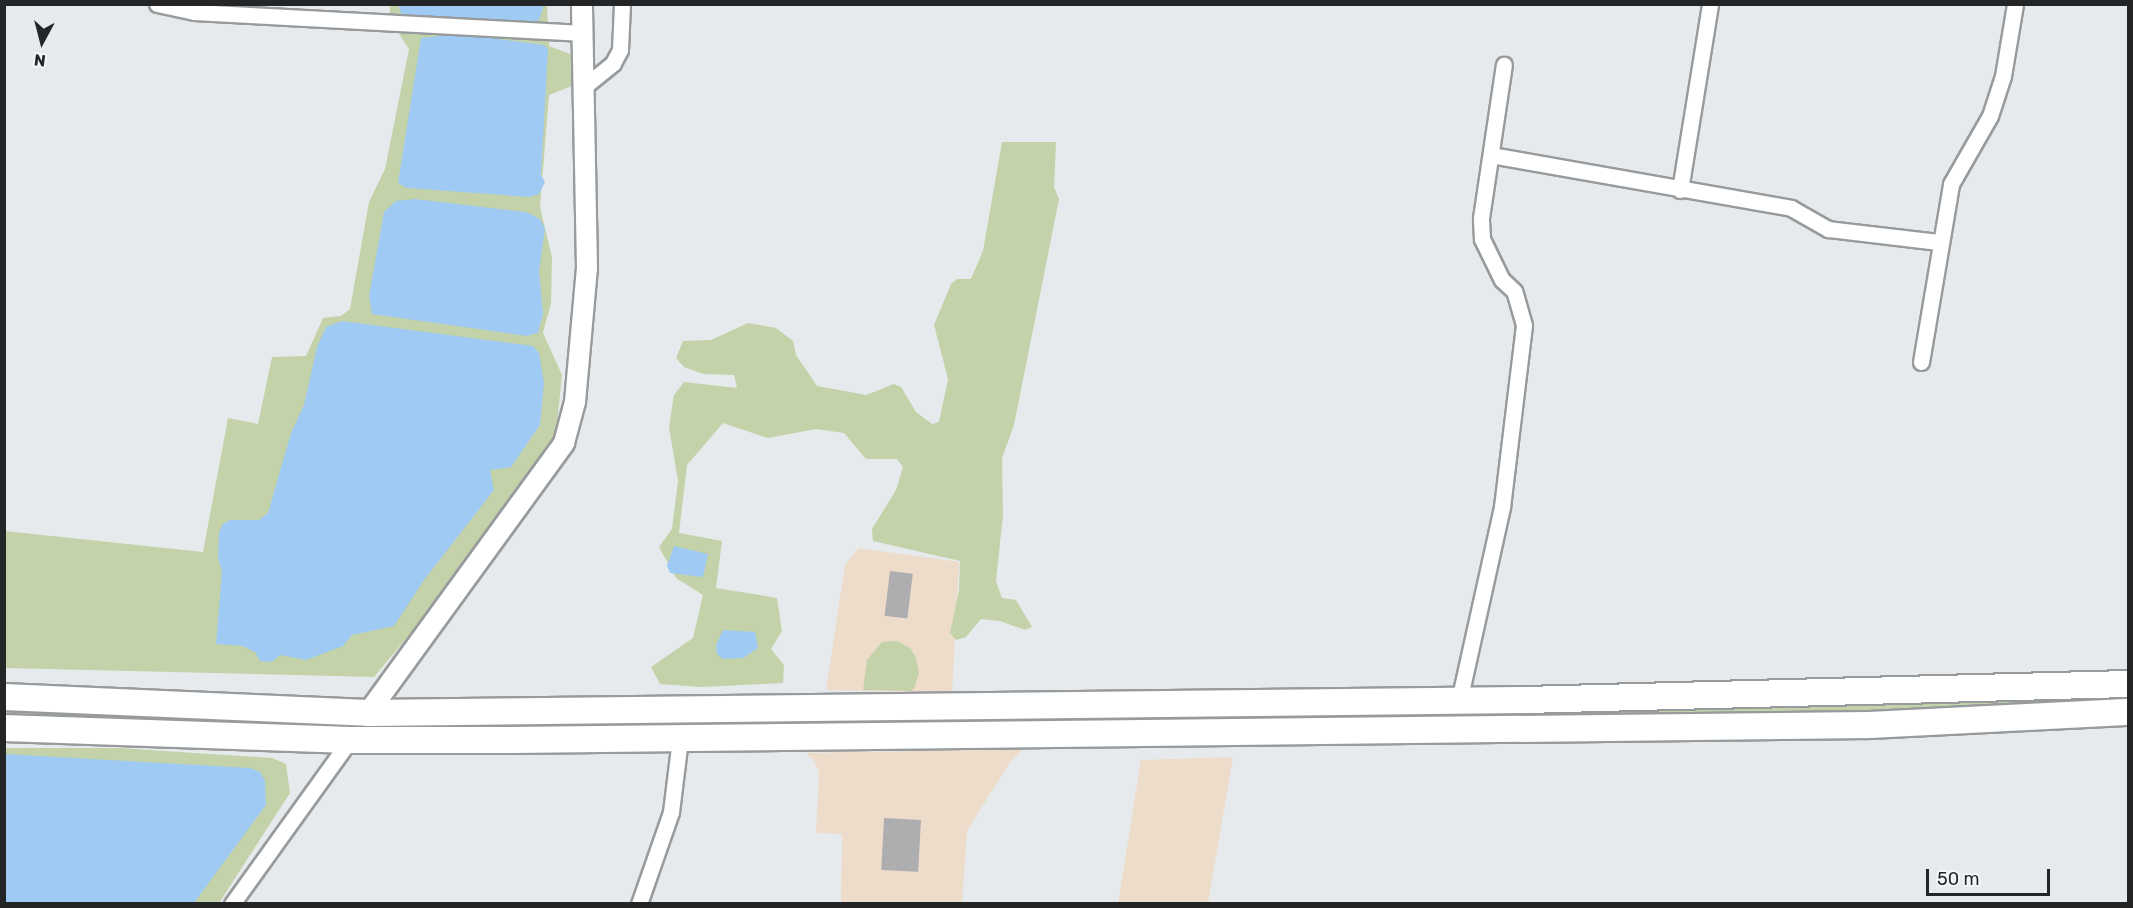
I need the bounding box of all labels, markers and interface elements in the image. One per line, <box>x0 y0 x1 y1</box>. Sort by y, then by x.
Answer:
north arrow <box>12 12 72 72</box>
text: N <box>33 50 47 70</box>
scale bar <box>1929 857 2054 895</box>
text: 50 m <box>1937 868 1980 890</box>

